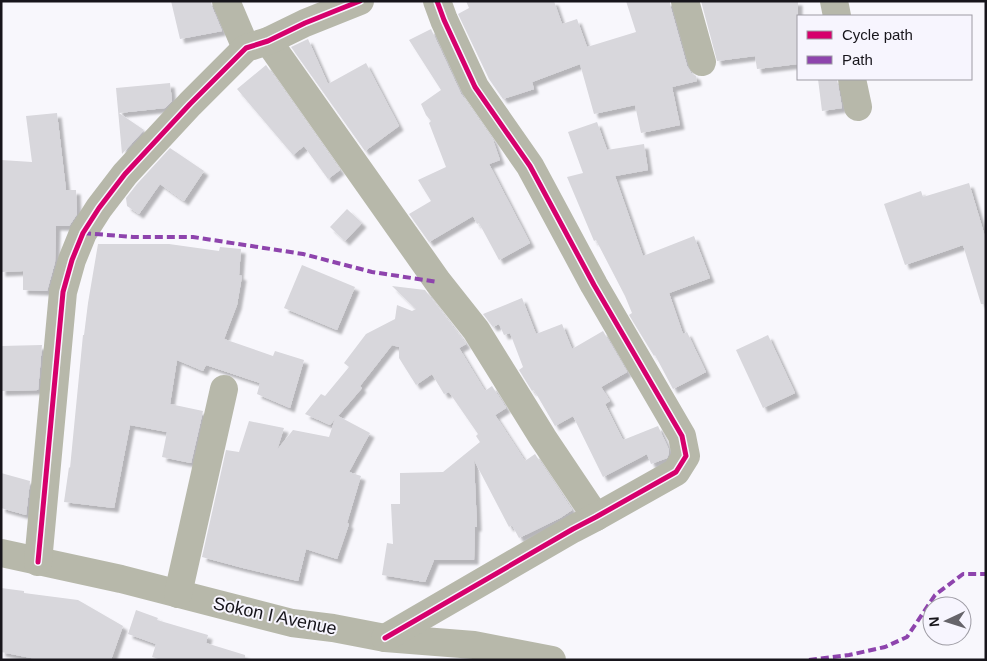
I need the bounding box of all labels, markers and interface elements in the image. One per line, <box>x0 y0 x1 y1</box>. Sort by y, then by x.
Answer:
legend <box>797 15 972 80</box>
text: Cycle path <box>842 26 913 43</box>
text: Path <box>842 51 873 68</box>
street label: Sokon I Avenue <box>211 593 339 639</box>
north arrow <box>922 596 972 646</box>
text: N <box>926 616 942 628</box>

